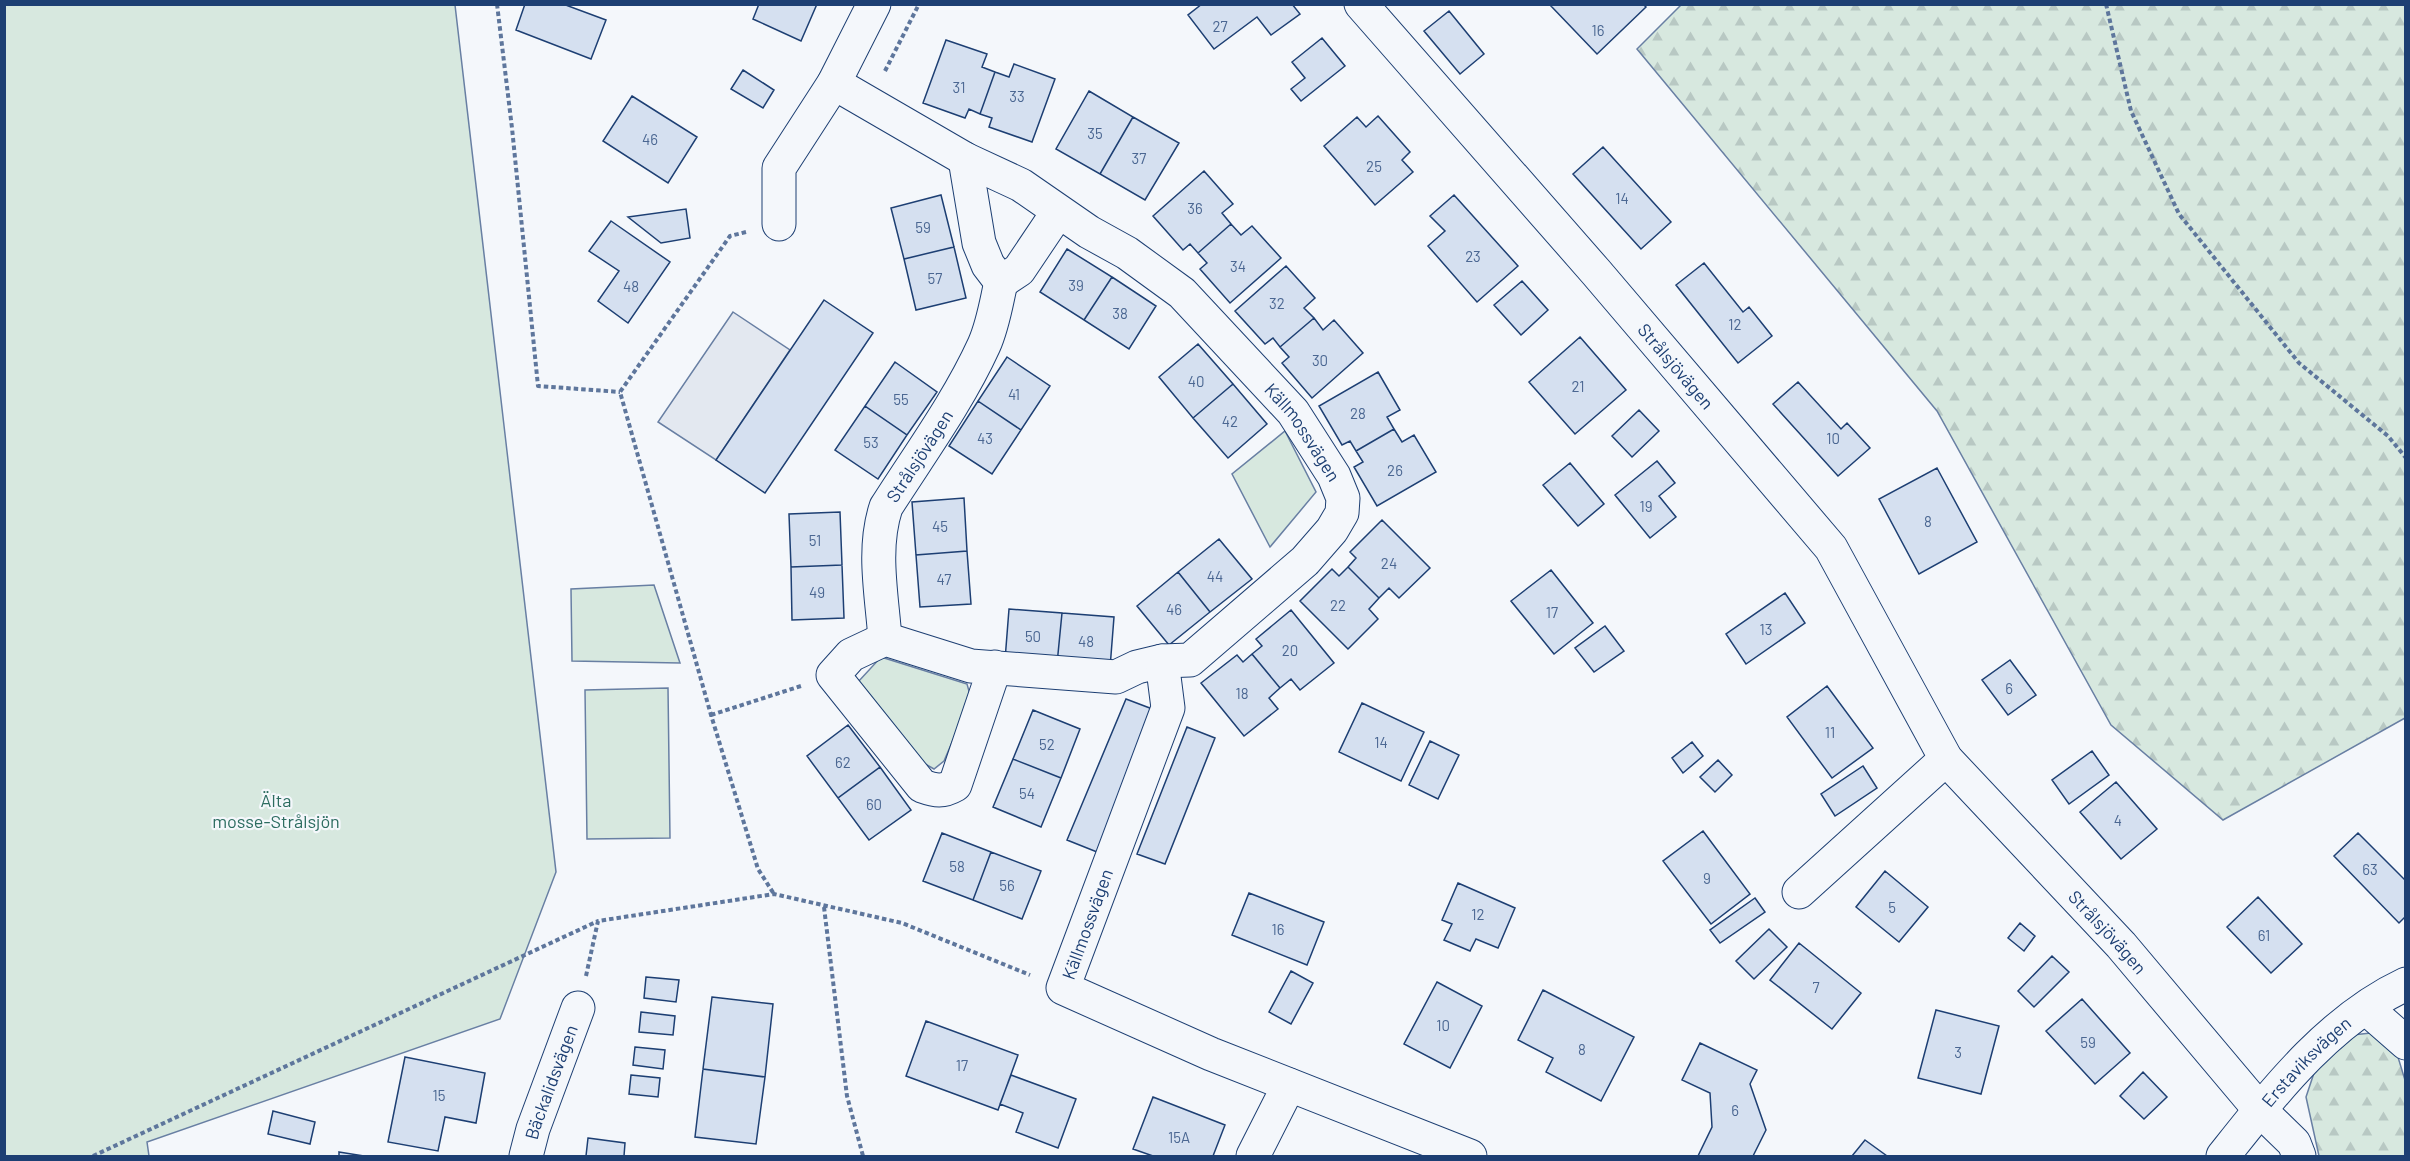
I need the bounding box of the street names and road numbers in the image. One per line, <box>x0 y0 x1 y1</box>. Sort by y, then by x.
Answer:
street label: Strålsjövägen <box>1633 319 1719 413</box>
street label: Källmossvägen <box>1260 378 1345 485</box>
street label: Strålsjövägen <box>881 406 957 506</box>
street label: Källmossvägen <box>1057 866 1117 982</box>
street label: Strålsjövägen <box>2064 885 2152 978</box>
street label: Erstaviksvägen <box>2256 1011 2355 1111</box>
street label: Bäckalidsvägen <box>520 1022 582 1142</box>

